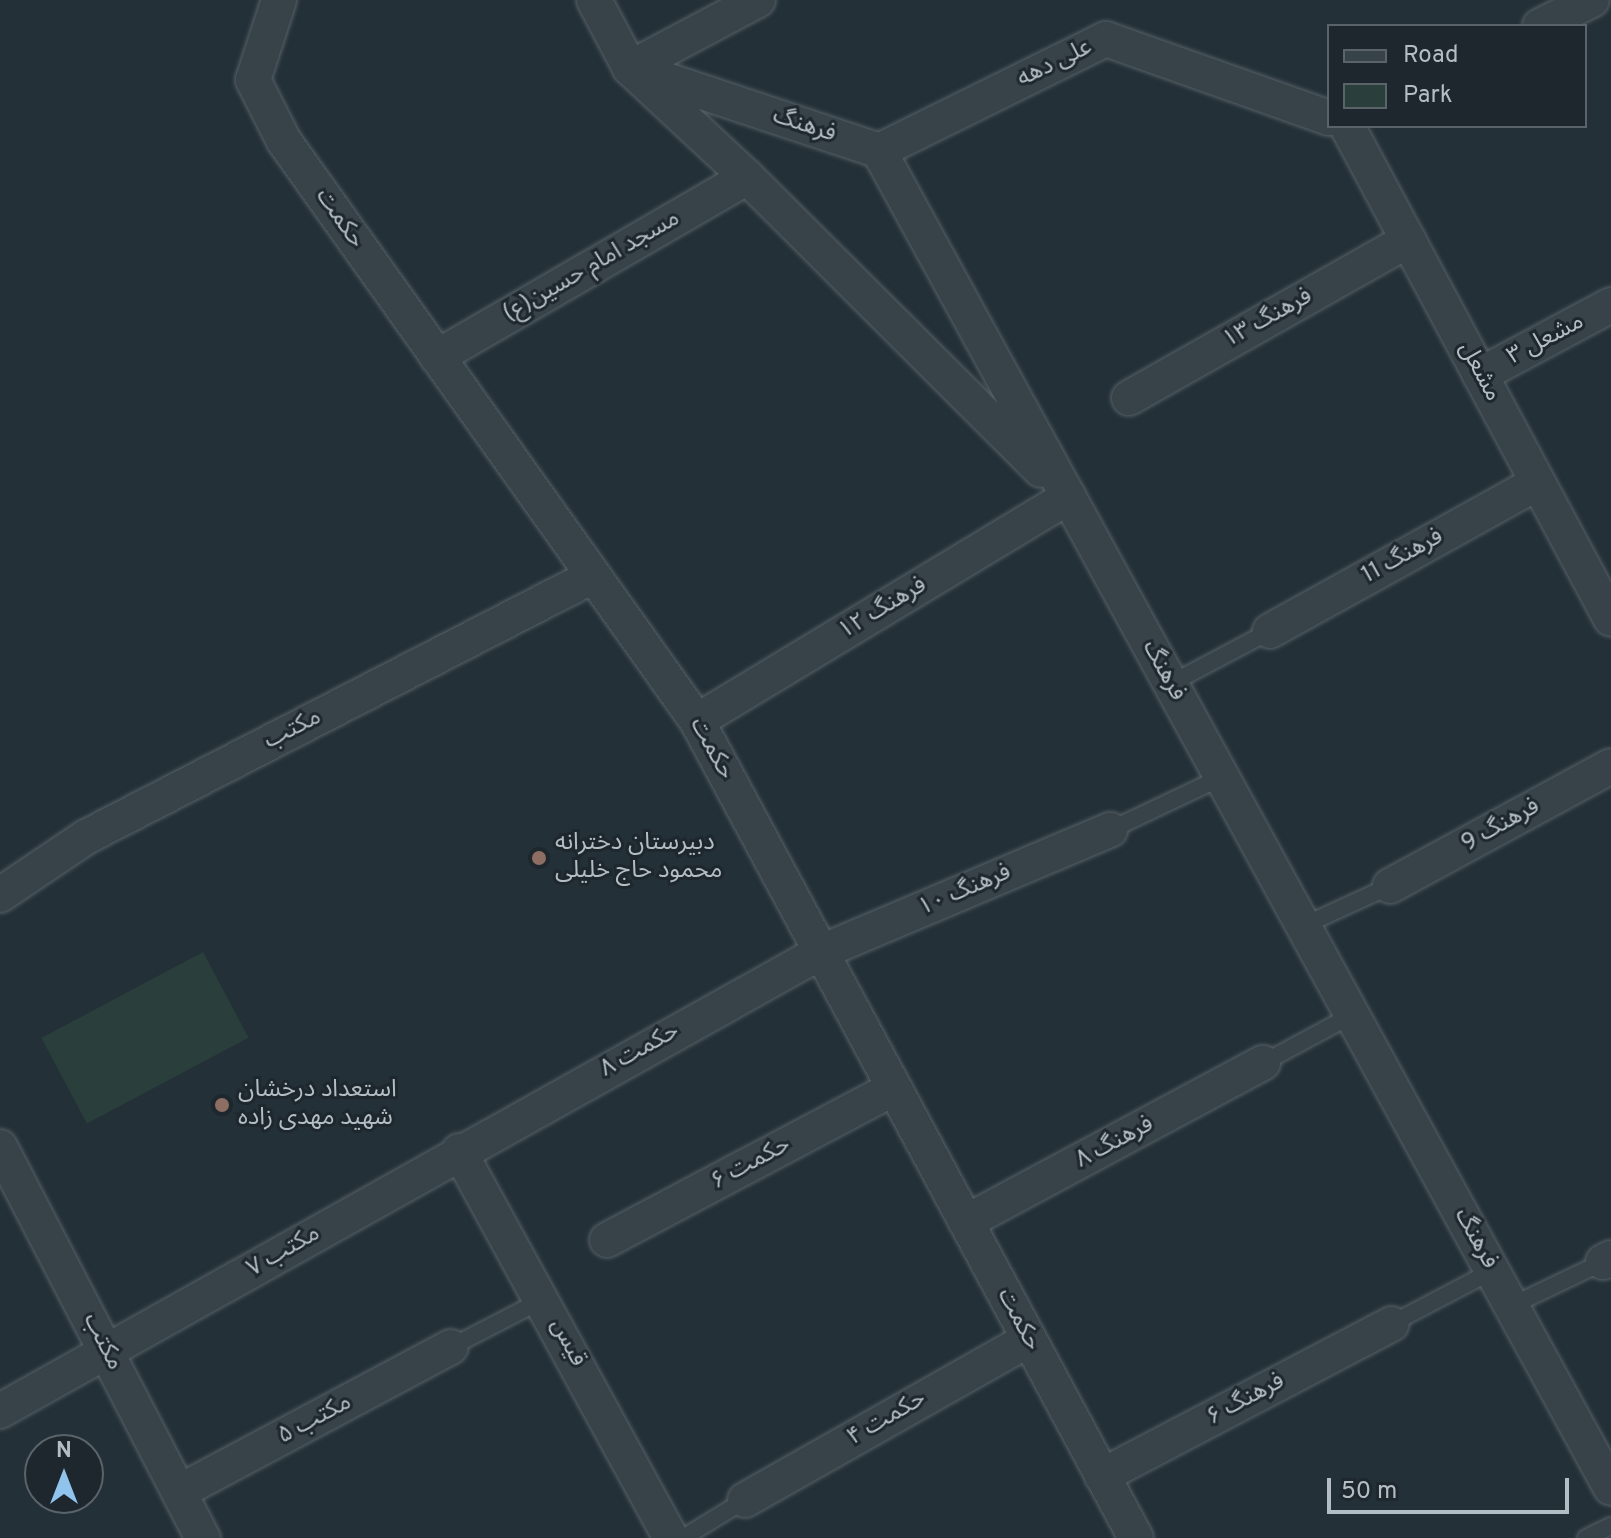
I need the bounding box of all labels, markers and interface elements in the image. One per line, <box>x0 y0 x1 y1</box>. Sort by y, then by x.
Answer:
legend <box>1327 24 1587 128</box>
street label: علی دهه <box>1013 34 1097 94</box>
text: Road <box>1403 41 1459 71</box>
text: Park <box>1403 81 1453 111</box>
street label: فرهنگ <box>769 102 839 150</box>
street label: حکمت <box>308 184 370 254</box>
street label: مسجد امام حسین(ع) <box>499 205 685 329</box>
street label: فرهنگ ۱۳ <box>1218 283 1318 355</box>
street label: مشعل ۳ <box>1503 308 1589 372</box>
street label: مشعل <box>1451 337 1507 407</box>
street label: فرهنگ 11 <box>1357 523 1449 591</box>
street label: فرهنگ ۱۲ <box>834 571 932 647</box>
street label: فرهنگ <box>1135 636 1191 706</box>
street label: مکتب <box>260 704 326 756</box>
street label: حکمت <box>682 713 740 785</box>
street label: فرهنگ 9 <box>1457 793 1545 859</box>
place label: دبيرستان دخترانه محمود حاج خلیلی <box>555 830 722 886</box>
marker: دبيرستان دخترانه محمود حاج خلیلی <box>530 849 548 867</box>
street label: فرهنگ ۱۰ <box>914 859 1016 923</box>
street label: حکمت ۸ <box>595 1018 685 1084</box>
place label: استعداد درخشان شهید مهدی زاده <box>238 1077 397 1133</box>
marker: استعداد درخشان شهید مهدی زاده <box>213 1096 231 1114</box>
street label: فرهنگ ۸ <box>1071 1111 1159 1175</box>
street label: حکمت ۶ <box>706 1131 796 1197</box>
street label: فرهنگ <box>1447 1204 1503 1274</box>
street label: مکتب ۷ <box>242 1220 326 1284</box>
street label: حکمت <box>990 1284 1046 1356</box>
street label: مکتب <box>76 1309 128 1375</box>
street label: قیس <box>543 1314 591 1372</box>
street label: فرهنگ ۶ <box>1202 1368 1290 1432</box>
street label: حکمت ۴ <box>843 1385 931 1453</box>
street label: مکتب ۵ <box>273 1389 357 1451</box>
north arrow <box>24 1434 104 1514</box>
text: N <box>56 1438 72 1465</box>
scale bar <box>1331 1462 1573 1512</box>
text: 50 m <box>1341 1477 1397 1507</box>

